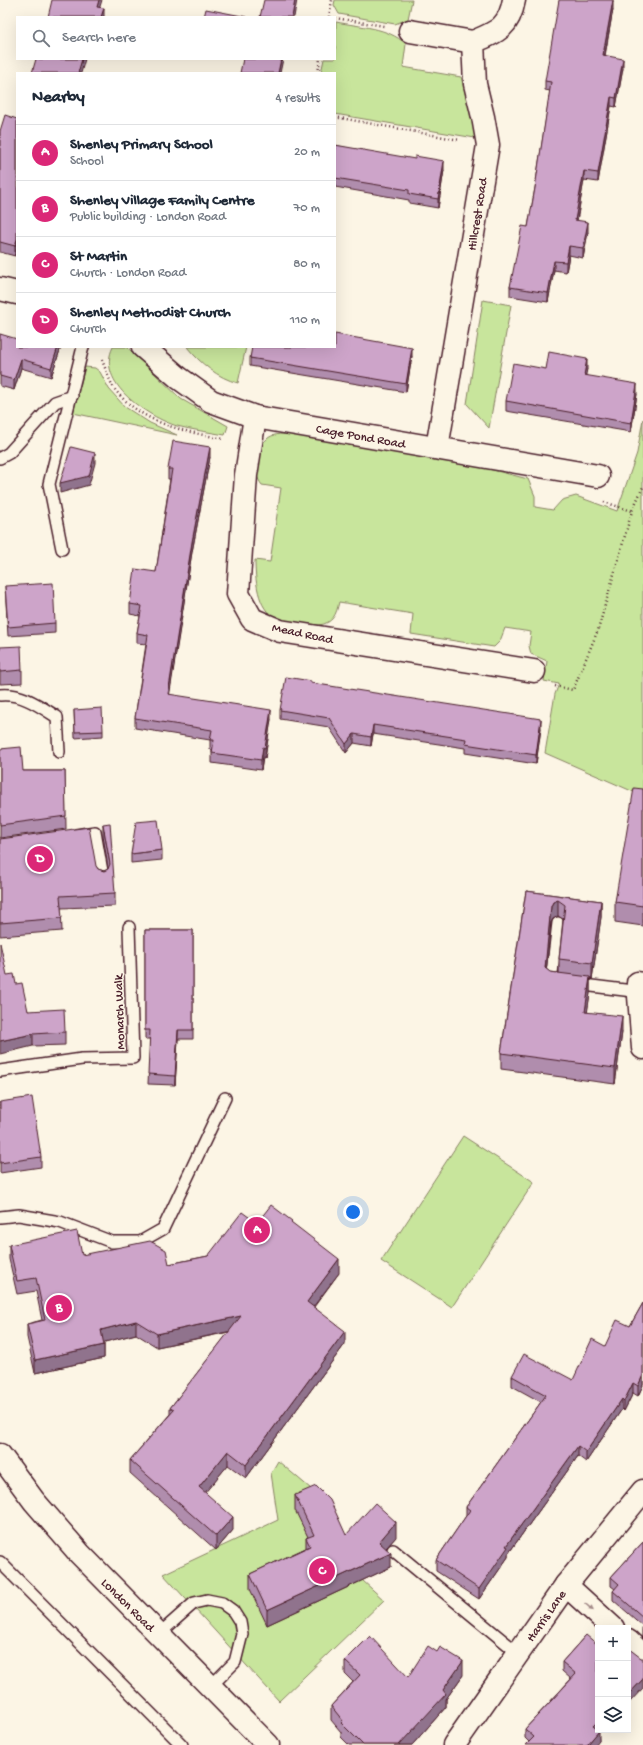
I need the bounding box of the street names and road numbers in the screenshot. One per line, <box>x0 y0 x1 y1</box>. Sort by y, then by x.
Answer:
street label: Hillcrest Road <box>465 176 492 252</box>
street label: Cage Pond Road <box>315 422 408 453</box>
street label: Mead Road <box>271 621 336 649</box>
street label: Monarch Walk <box>112 973 129 1050</box>
street label: London Road <box>97 1576 158 1637</box>
street label: Harris Lane <box>524 1588 570 1645</box>

